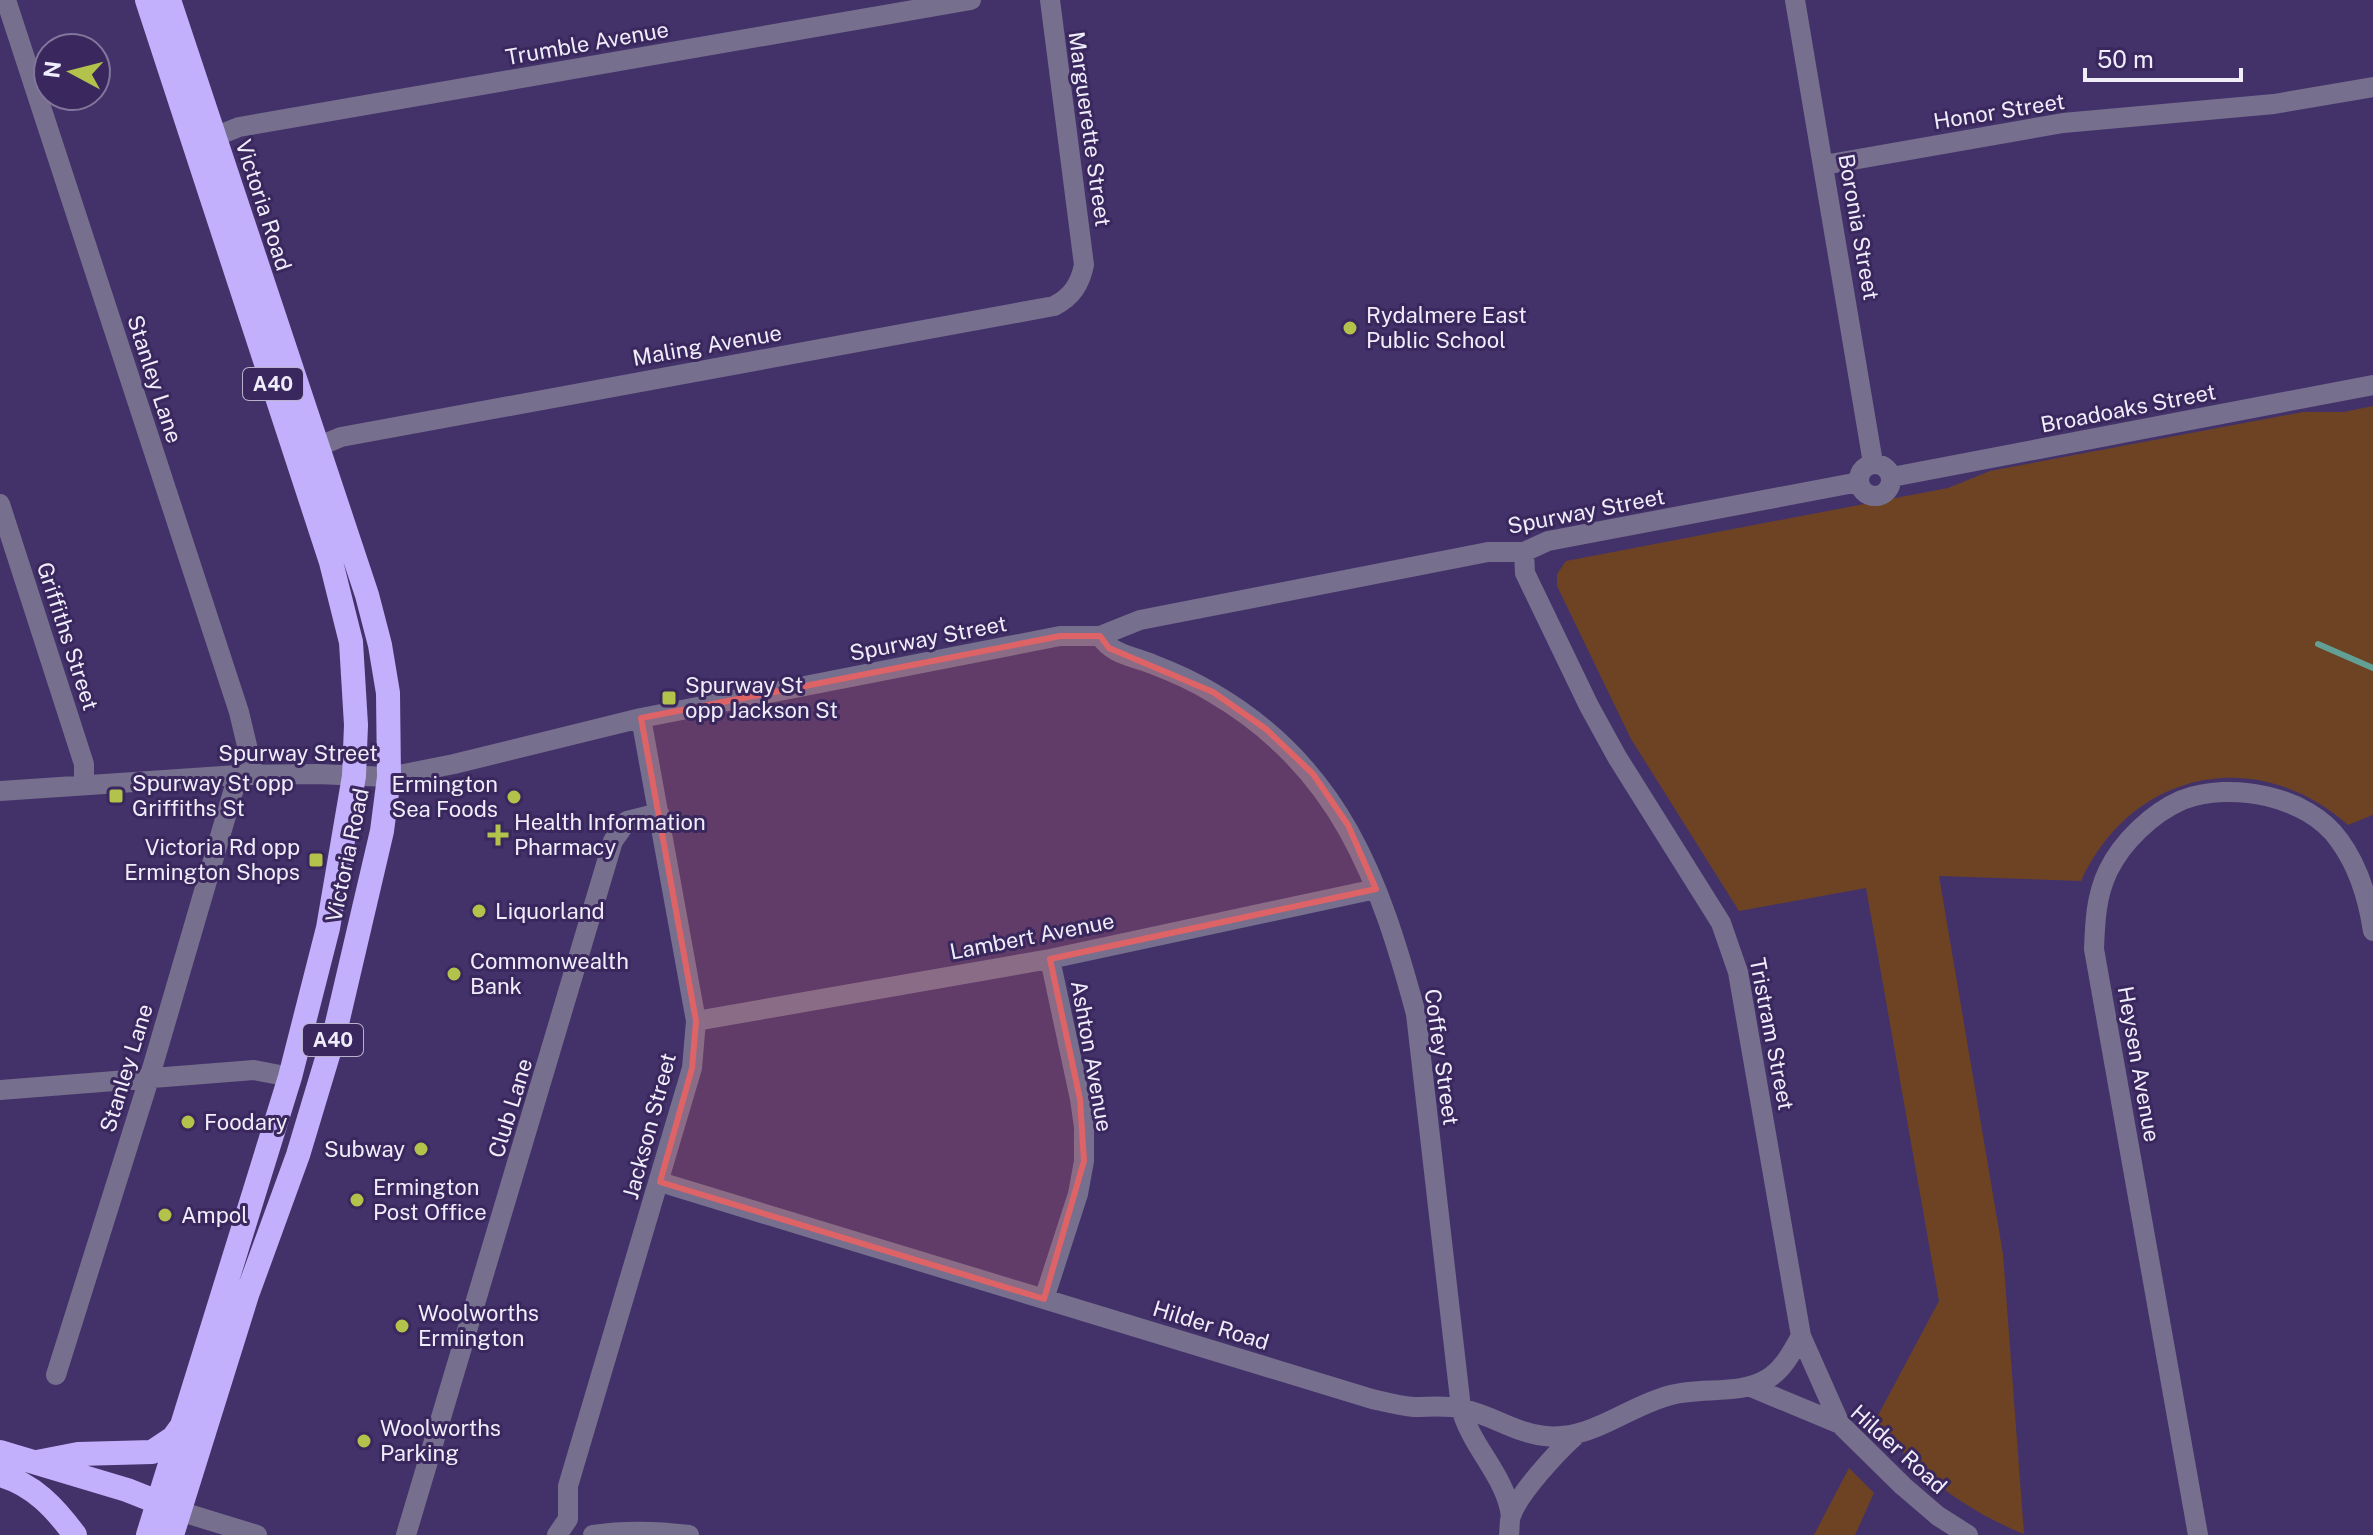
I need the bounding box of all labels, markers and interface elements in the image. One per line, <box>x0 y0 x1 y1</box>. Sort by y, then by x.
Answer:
street label: Trumble Avenue <box>503 16 671 70</box>
street label: Marguerette Street <box>1063 30 1117 228</box>
north arrow <box>32 32 112 112</box>
scale bar <box>2085 32 2241 82</box>
text: 50 m <box>2097 45 2154 73</box>
text: N <box>38 59 66 80</box>
street label: Honor Street <box>1932 88 2066 134</box>
street label: Victoria Road <box>231 136 297 274</box>
street label: Boronia Street <box>1833 152 1885 302</box>
place label: Rydalmere East Public School <box>1366 302 1527 353</box>
street label: Stanley Lane <box>122 312 188 446</box>
street label: Maling Avenue <box>630 319 784 371</box>
marker: Rydalmere East Public School <box>1341 319 1359 337</box>
road number: A40 <box>243 368 303 400</box>
street label: Broadoaks Street <box>2038 378 2218 438</box>
street label: Spurway Street <box>1505 483 1667 539</box>
street label: Griffiths Street <box>32 559 104 713</box>
street label: Spurway Street <box>847 610 1009 666</box>
place label: Spurway St opp Jackson St <box>685 672 838 723</box>
marker: Spurway St opp Jackson St <box>660 689 678 707</box>
street label: Spurway Street <box>218 740 378 766</box>
place label: Spurway St opp Griffiths St <box>132 770 294 821</box>
place label: Ermington Sea Foods <box>392 771 498 822</box>
street label: Victoria Road <box>320 786 374 924</box>
marker: Spurway St opp Griffiths St <box>107 787 125 805</box>
marker: Ermington Sea Foods <box>505 788 523 806</box>
place label: Health Information Pharmacy <box>514 809 706 860</box>
marker: Health Information Pharmacy <box>489 826 507 844</box>
place label: Victoria Rd opp Ermington Shops <box>124 834 300 885</box>
marker: Victoria Rd opp Ermington Shops <box>307 851 325 869</box>
place label: Liquorland <box>495 898 605 924</box>
marker: Liquorland <box>470 902 488 920</box>
street label: Lambert Avenue <box>948 907 1116 965</box>
place label: Commonwealth Bank <box>470 948 629 999</box>
street label: Tristram Street <box>1744 956 1800 1112</box>
marker: Commonwealth Bank <box>445 965 463 983</box>
street label: Ashton Avenue <box>1066 978 1118 1134</box>
street label: Heysen Avenue <box>2112 984 2166 1144</box>
street label: Coffey Street <box>1420 987 1464 1127</box>
street label: Stanley Lane <box>94 1001 158 1135</box>
road number: A40 <box>303 1024 363 1056</box>
street label: Jackson Street <box>617 1050 681 1202</box>
street label: Club Lane <box>483 1055 537 1161</box>
place label: Foodary <box>204 1109 288 1135</box>
marker: Foodary <box>179 1113 197 1131</box>
place label: Subway <box>324 1136 405 1162</box>
marker: Subway <box>412 1140 430 1158</box>
place label: Ermington Post Office <box>373 1174 487 1225</box>
marker: Ermington Post Office <box>348 1191 366 1209</box>
place label: Ampol <box>181 1202 248 1228</box>
marker: Ampol <box>156 1206 174 1224</box>
street label: Hilder Road <box>1150 1295 1272 1355</box>
place label: Woolworths Ermington <box>418 1300 539 1351</box>
marker: Woolworths Ermington <box>393 1317 411 1335</box>
street label: Hilder Road <box>1846 1399 1952 1499</box>
place label: Woolworths Parking <box>380 1415 501 1466</box>
marker: Woolworths Parking <box>355 1432 373 1450</box>

